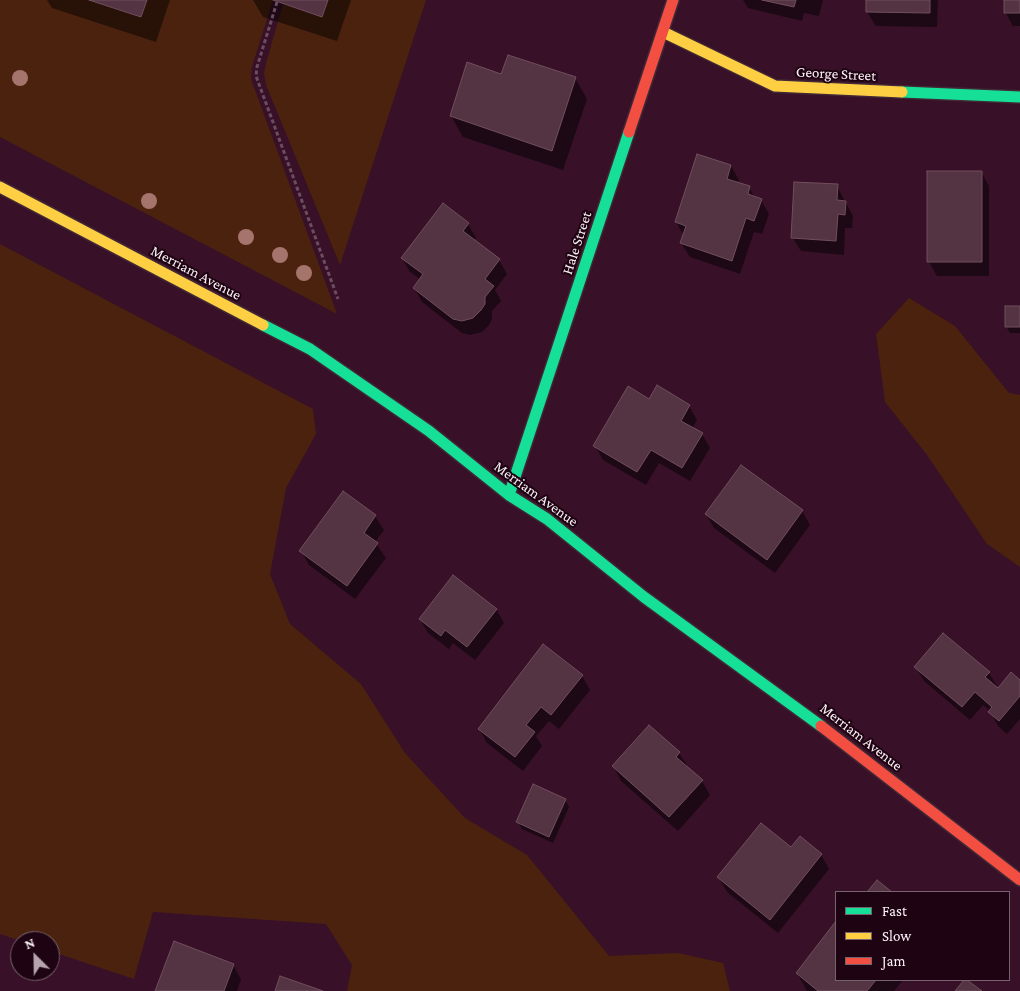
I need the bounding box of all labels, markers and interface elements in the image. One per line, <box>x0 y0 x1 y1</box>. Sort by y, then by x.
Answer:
street label: George Street <box>795 63 877 85</box>
street label: Hale Street <box>558 209 596 277</box>
street label: Merriam Avenue <box>148 242 244 304</box>
street label: Merriam Avenue <box>490 457 582 531</box>
street label: Merriam Avenue <box>816 699 906 775</box>
legend <box>835 891 1010 981</box>
text: Fast <box>882 903 907 919</box>
text: Slow <box>882 928 911 944</box>
north arrow <box>10 931 60 981</box>
text: N <box>22 934 37 952</box>
text: Jam <box>882 953 905 969</box>

